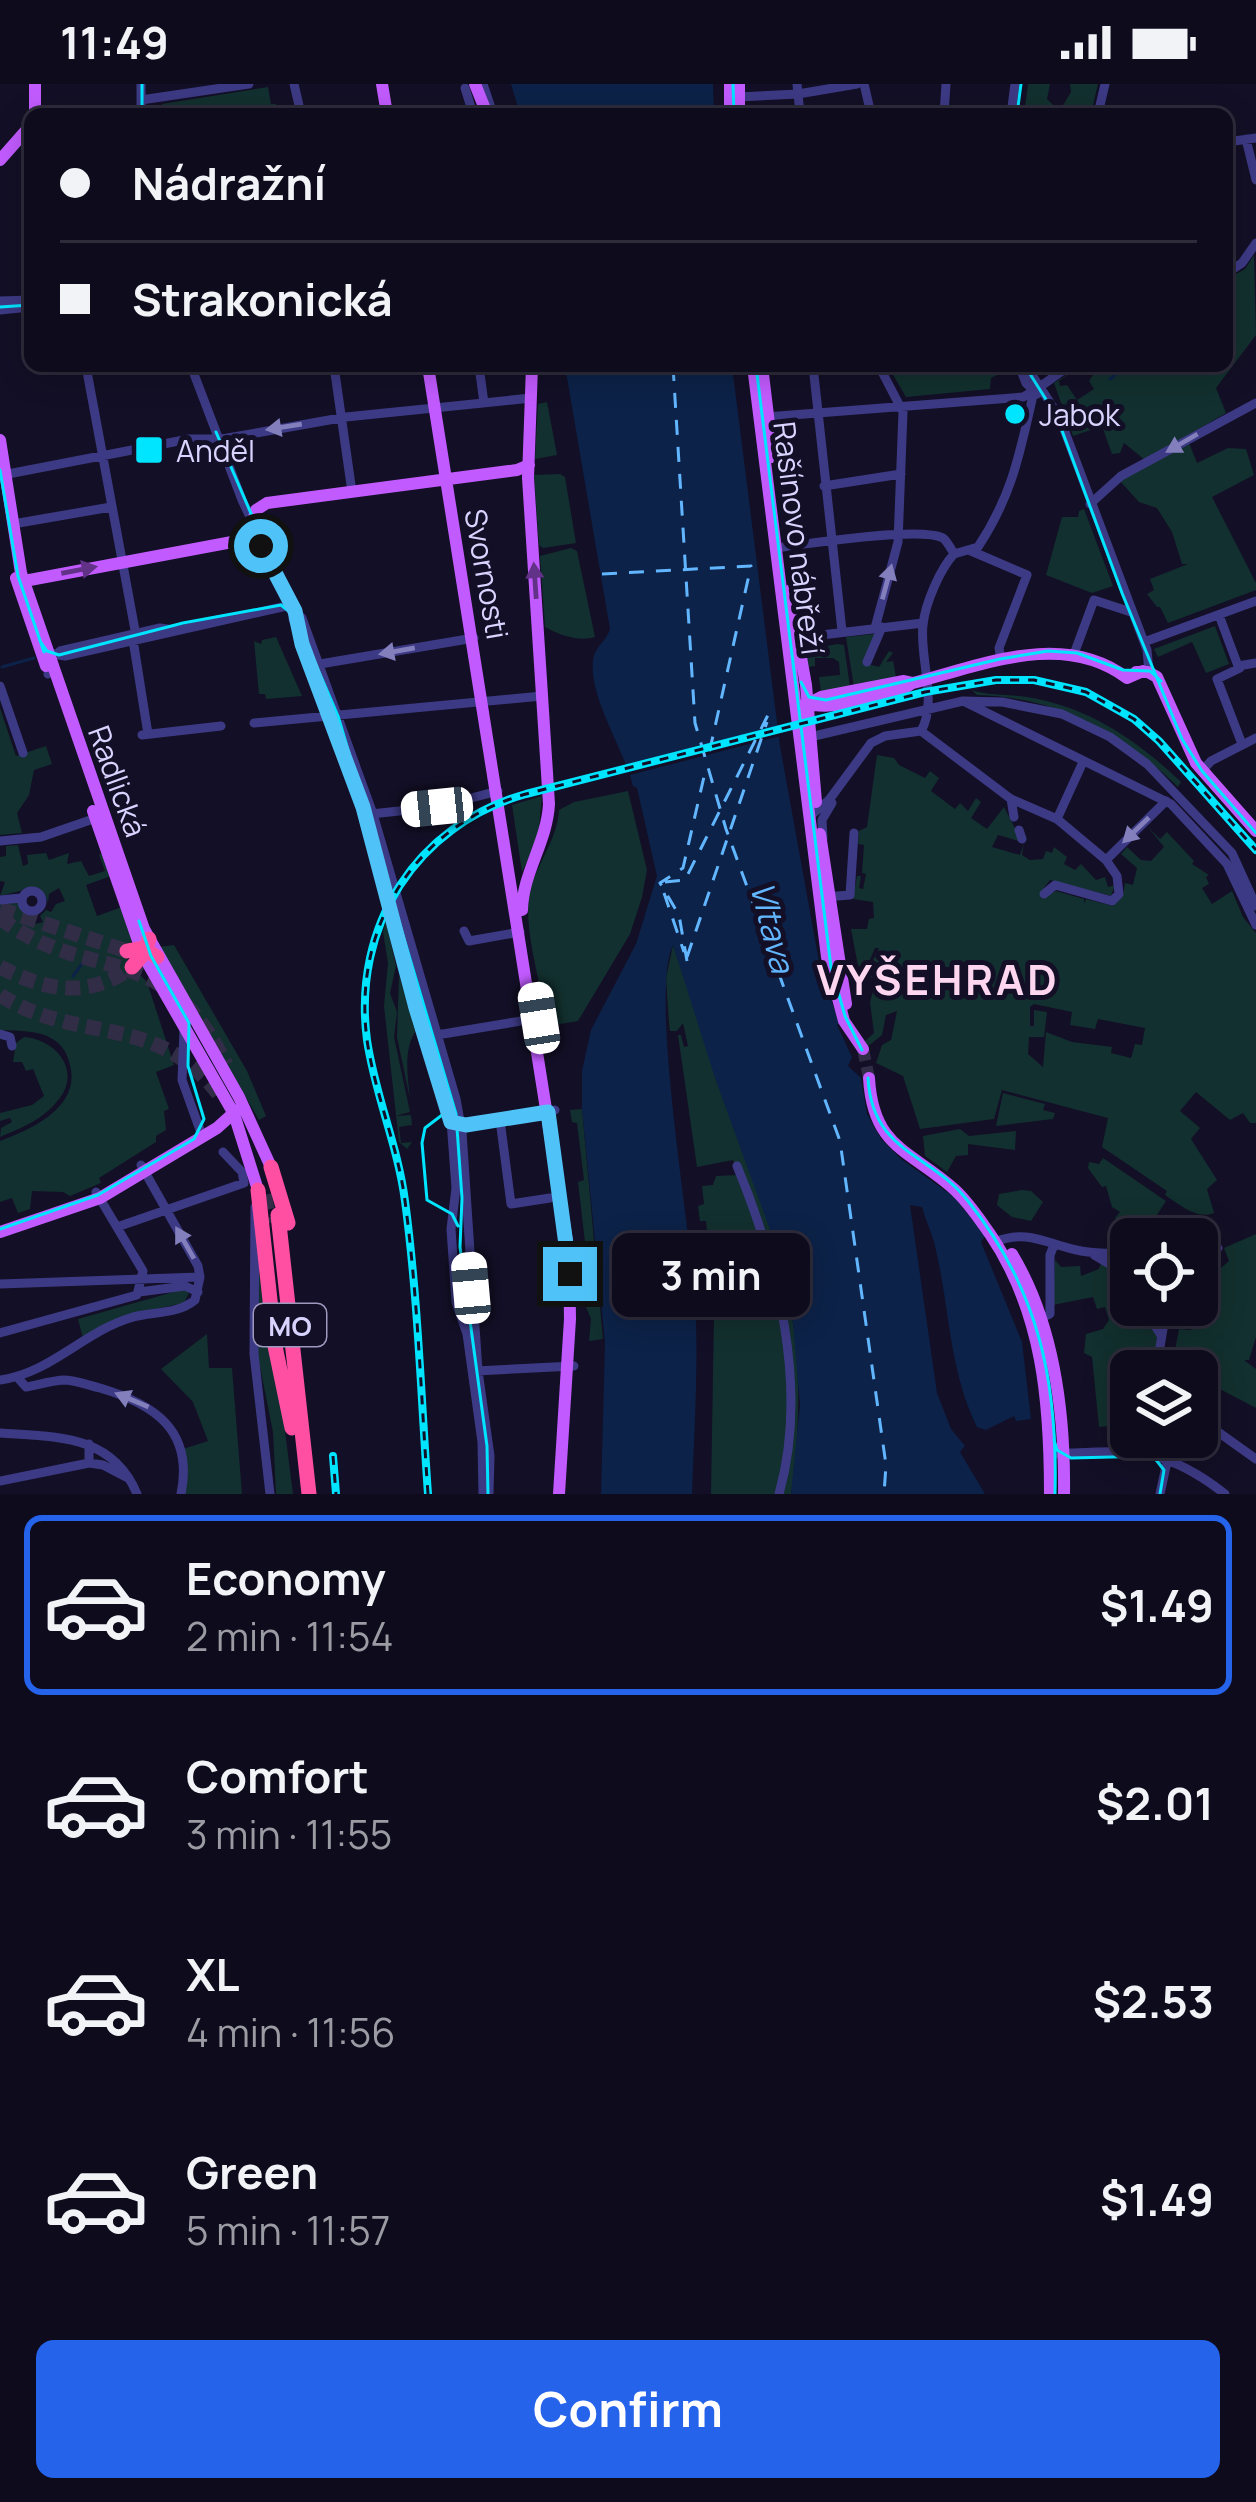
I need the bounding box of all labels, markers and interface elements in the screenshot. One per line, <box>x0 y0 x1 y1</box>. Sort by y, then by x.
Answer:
text: 11:49 <box>60 11 169 73</box>
text: Nádražní <box>132 152 326 214</box>
text: Strakonická <box>132 268 393 330</box>
place label: Jabok <box>1039 394 1121 435</box>
marker: Jabok <box>1002 401 1028 427</box>
one-way arrow <box>265 418 302 437</box>
street label: Rašínovo nábřeží <box>764 419 834 657</box>
place label: Anděl <box>176 430 255 471</box>
one-way arrow <box>1164 432 1199 453</box>
marker: Anděl <box>133 434 165 466</box>
street label: Svornosti <box>455 506 519 642</box>
route start <box>234 519 288 573</box>
one-way arrow <box>60 559 98 578</box>
one-way arrow <box>525 562 544 599</box>
one-way arrow <box>879 563 898 600</box>
one-way arrow <box>378 642 415 661</box>
street label: Radlická <box>79 720 157 842</box>
car <box>399 785 475 829</box>
one-way arrow <box>1122 816 1151 844</box>
water label: Vltava <box>740 877 806 979</box>
district label: VYŠEHRAD <box>816 950 1060 1008</box>
car <box>516 980 562 1056</box>
map controls <box>1110 1218 1218 1458</box>
button: locate <box>1110 1218 1218 1326</box>
one-way arrow <box>176 1226 197 1260</box>
callout: 3 min <box>612 1232 810 1316</box>
route end <box>543 1247 597 1301</box>
text: 3 min <box>661 1248 761 1302</box>
car <box>450 1251 492 1325</box>
road number: MO <box>254 1304 326 1346</box>
button: layers <box>1110 1350 1218 1458</box>
one-way arrow <box>115 1390 150 1410</box>
text: Economy <box>186 1547 386 1609</box>
icon: car <box>42 1551 150 1659</box>
text: $1.49 <box>1100 1574 1214 1636</box>
text: 2 min · 11:54 <box>186 1609 393 1663</box>
text: Comfort <box>186 1745 369 1807</box>
icon: car <box>42 1749 150 1857</box>
text: $2.01 <box>1096 1772 1214 1834</box>
text: 3 min · 11:55 <box>186 1807 392 1861</box>
text: XL <box>186 1943 240 2005</box>
icon: car <box>42 1947 150 2055</box>
text: $2.53 <box>1093 1970 1214 2032</box>
text: 4 min · 11:56 <box>186 2005 395 2059</box>
text: Green <box>186 2141 318 2203</box>
icon: car <box>42 2145 150 2253</box>
text: $1.49 <box>1100 2168 1214 2230</box>
text: 5 min · 11:57 <box>186 2203 390 2257</box>
button: Confirm <box>36 2340 1220 2478</box>

